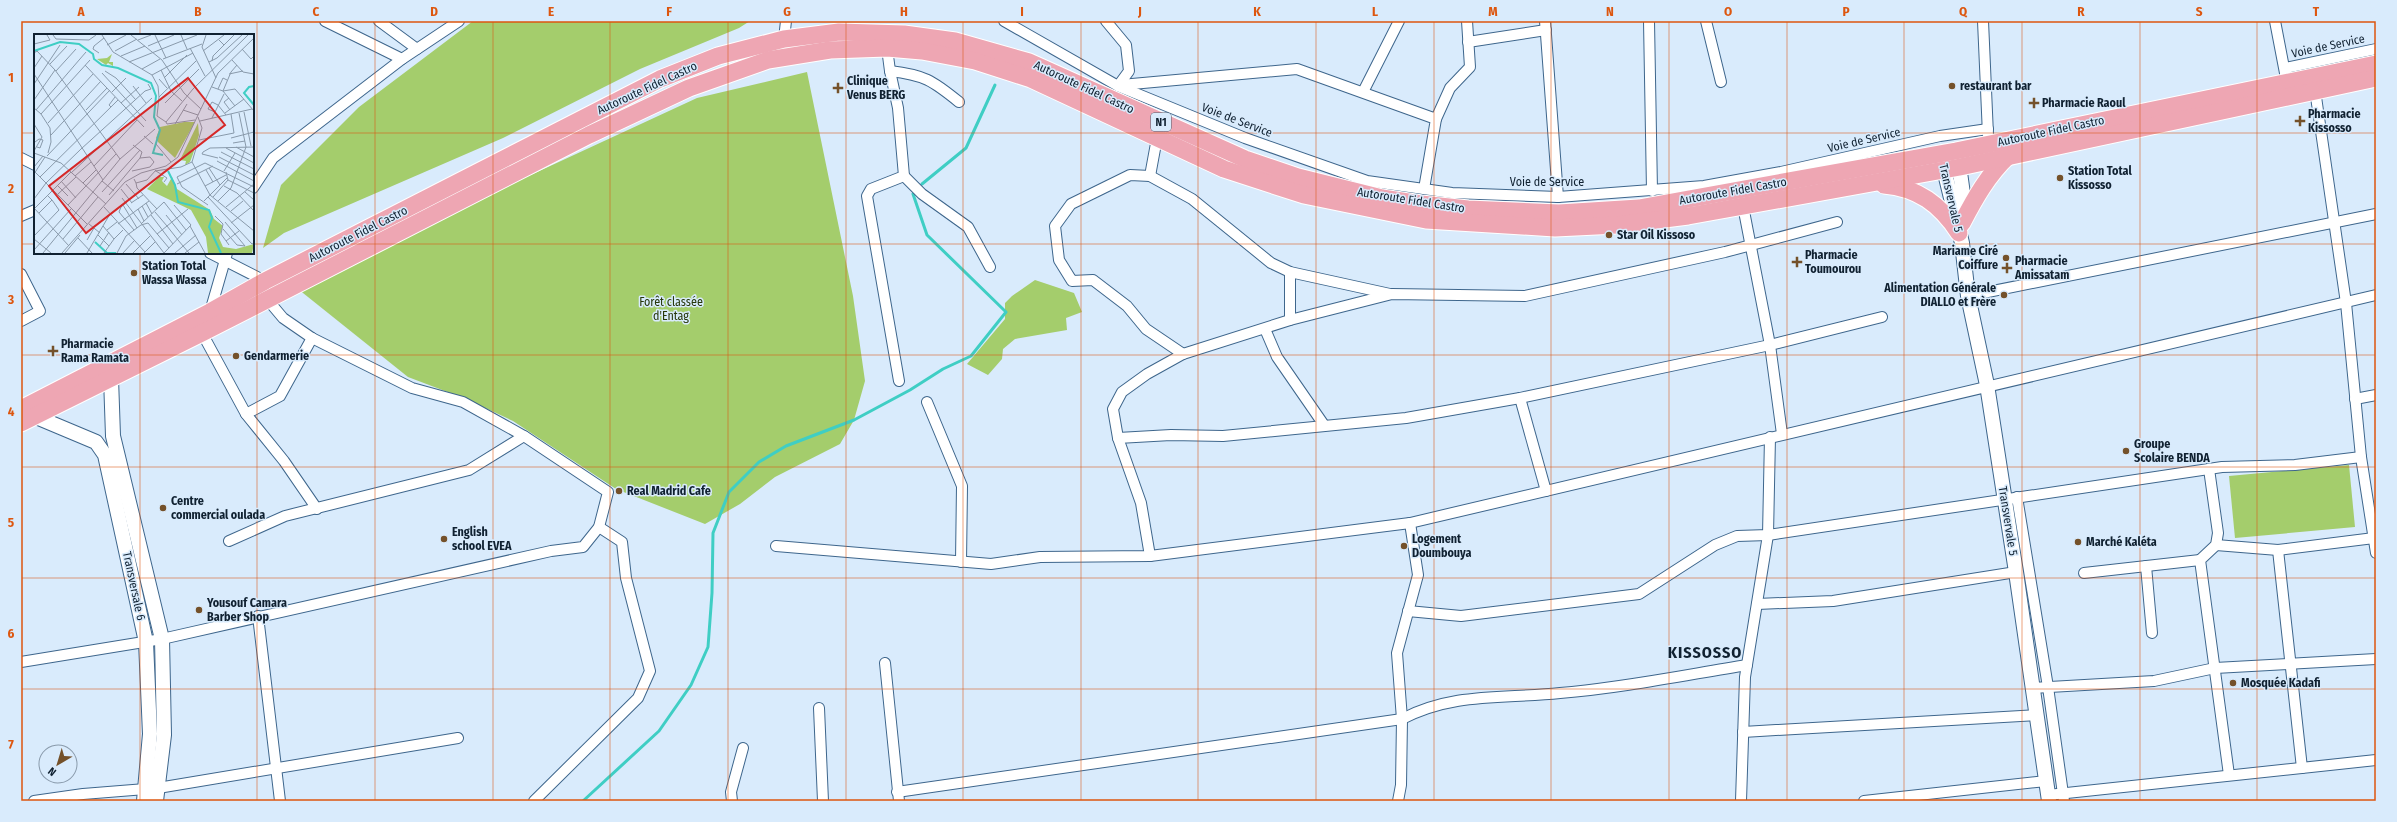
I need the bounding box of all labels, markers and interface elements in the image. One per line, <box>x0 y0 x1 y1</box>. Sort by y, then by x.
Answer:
text: A <box>76 4 85 19</box>
text: B <box>194 4 202 19</box>
text: C <box>313 4 320 19</box>
text: D <box>430 4 438 19</box>
text: E <box>548 4 554 19</box>
text: F <box>666 4 672 19</box>
text: G <box>783 4 791 19</box>
text: H <box>900 4 908 19</box>
text: I <box>1020 4 1024 19</box>
text: J <box>1137 4 1142 19</box>
text: K <box>1253 4 1261 19</box>
text: L <box>1372 4 1378 19</box>
text: M <box>1488 4 1498 19</box>
text: N <box>1606 4 1614 19</box>
text: O <box>1724 4 1732 19</box>
text: P <box>1842 4 1850 19</box>
text: Q <box>1959 4 1968 19</box>
text: R <box>2077 4 2085 19</box>
text: S <box>2196 4 2203 19</box>
text: T <box>2313 4 2320 19</box>
street label: Voie de Service <box>2290 31 2366 61</box>
inset map <box>34 34 254 254</box>
street label: Autoroute Fidel Castro <box>1032 58 1136 116</box>
street label: Autoroute Fidel Castro <box>595 59 699 117</box>
text: 1 <box>8 70 14 85</box>
place label: Clinique Venus BERG <box>846 74 905 102</box>
place label: restaurant bar <box>1960 79 2032 93</box>
marker: restaurant bar <box>1947 81 1957 91</box>
marker: Clinique Venus BERG <box>832 82 844 94</box>
place label: Pharmacie Raoul <box>2042 96 2126 110</box>
marker: Pharmacie Raoul <box>2029 98 2039 108</box>
street label: Voie de Service <box>1200 100 1274 140</box>
place label: Pharmacie Kissosso <box>2308 107 2360 135</box>
road number: N1 <box>1151 113 1171 131</box>
street label: Autoroute Fidel Castro <box>1996 113 2106 149</box>
marker: Pharmacie Kissosso <box>2295 116 2305 126</box>
street label: Voie de Service <box>1826 125 1902 155</box>
street label: Transvervale 5 <box>1936 162 1966 234</box>
place label: Station Total Kissosso <box>2068 164 2132 192</box>
marker: Station Total Kissosso <box>2055 173 2065 183</box>
street label: Voie de Service <box>1510 175 1584 189</box>
street label: Autoroute Fidel Castro <box>1678 175 1788 207</box>
text: 2 <box>7 181 14 196</box>
street label: Autoroute Fidel Castro <box>1356 185 1466 215</box>
street label: Autoroute Fidel Castro <box>306 203 410 265</box>
place label: Star Oil Kissoso <box>1617 228 1696 242</box>
marker: Star Oil Kissoso <box>1604 230 1614 240</box>
place label: Mariame Ciré Coiffure <box>1933 244 1998 272</box>
place label: Pharmacie Toumourou <box>1805 248 1861 276</box>
marker: Mariame Ciré Coiffure <box>2001 253 2011 263</box>
place label: Pharmacie Amissatam <box>2014 254 2069 282</box>
marker: Pharmacie Toumourou <box>1792 257 1802 267</box>
place label: Station Total Wassa Wassa <box>142 259 207 287</box>
marker: Pharmacie Amissatam <box>2002 263 2012 273</box>
marker: Station Total Wassa Wassa <box>129 268 139 278</box>
place label: Alimentation Générale DIALLO et Frère <box>1883 281 1996 309</box>
marker: Alimentation Générale DIALLO et Frère <box>1999 290 2009 300</box>
text: 3 <box>7 292 14 307</box>
park label: Forêt classée d'Entag <box>639 295 703 323</box>
place label: Pharmacie Rama Ramata <box>61 337 129 365</box>
marker: Pharmacie Rama Ramata <box>48 346 58 356</box>
place label: Gendarmerie <box>244 349 309 363</box>
marker: Gendarmerie <box>231 351 241 361</box>
text: 4 <box>8 404 15 419</box>
place label: Groupe Scolaire BENDA <box>2134 437 2210 465</box>
marker: Groupe Scolaire BENDA <box>2121 446 2131 456</box>
place label: Real Madrid Cafe <box>627 484 711 498</box>
street label: Transvervale 5 <box>1996 485 2020 557</box>
marker: Real Madrid Cafe <box>614 486 624 496</box>
place label: Centre commercial oulada <box>171 494 265 522</box>
marker: Centre commercial oulada <box>158 503 168 513</box>
text: 5 <box>8 515 14 530</box>
place label: English school EVEA <box>452 525 512 553</box>
place label: Logement Doumbouya <box>1412 532 1472 560</box>
marker: English school EVEA <box>439 534 449 544</box>
place label: Marché Kaléta <box>2086 535 2157 549</box>
marker: Marché Kaléta <box>2073 537 2083 547</box>
marker: Logement Doumbouya <box>1399 541 1409 551</box>
street label: Transversale 6 <box>120 550 148 622</box>
place label: Yousouf Camara Barber Shop <box>206 596 287 624</box>
marker: Yousouf Camara Barber Shop <box>194 605 204 615</box>
text: 6 <box>8 626 15 641</box>
district label: KISSOSSO <box>1668 643 1742 662</box>
place label: Mosquée Kadafi <box>2241 676 2321 690</box>
marker: Mosquée Kadafi <box>2228 678 2238 688</box>
text: 7 <box>8 737 14 752</box>
north arrow <box>38 744 78 784</box>
text: N <box>46 764 59 779</box>

